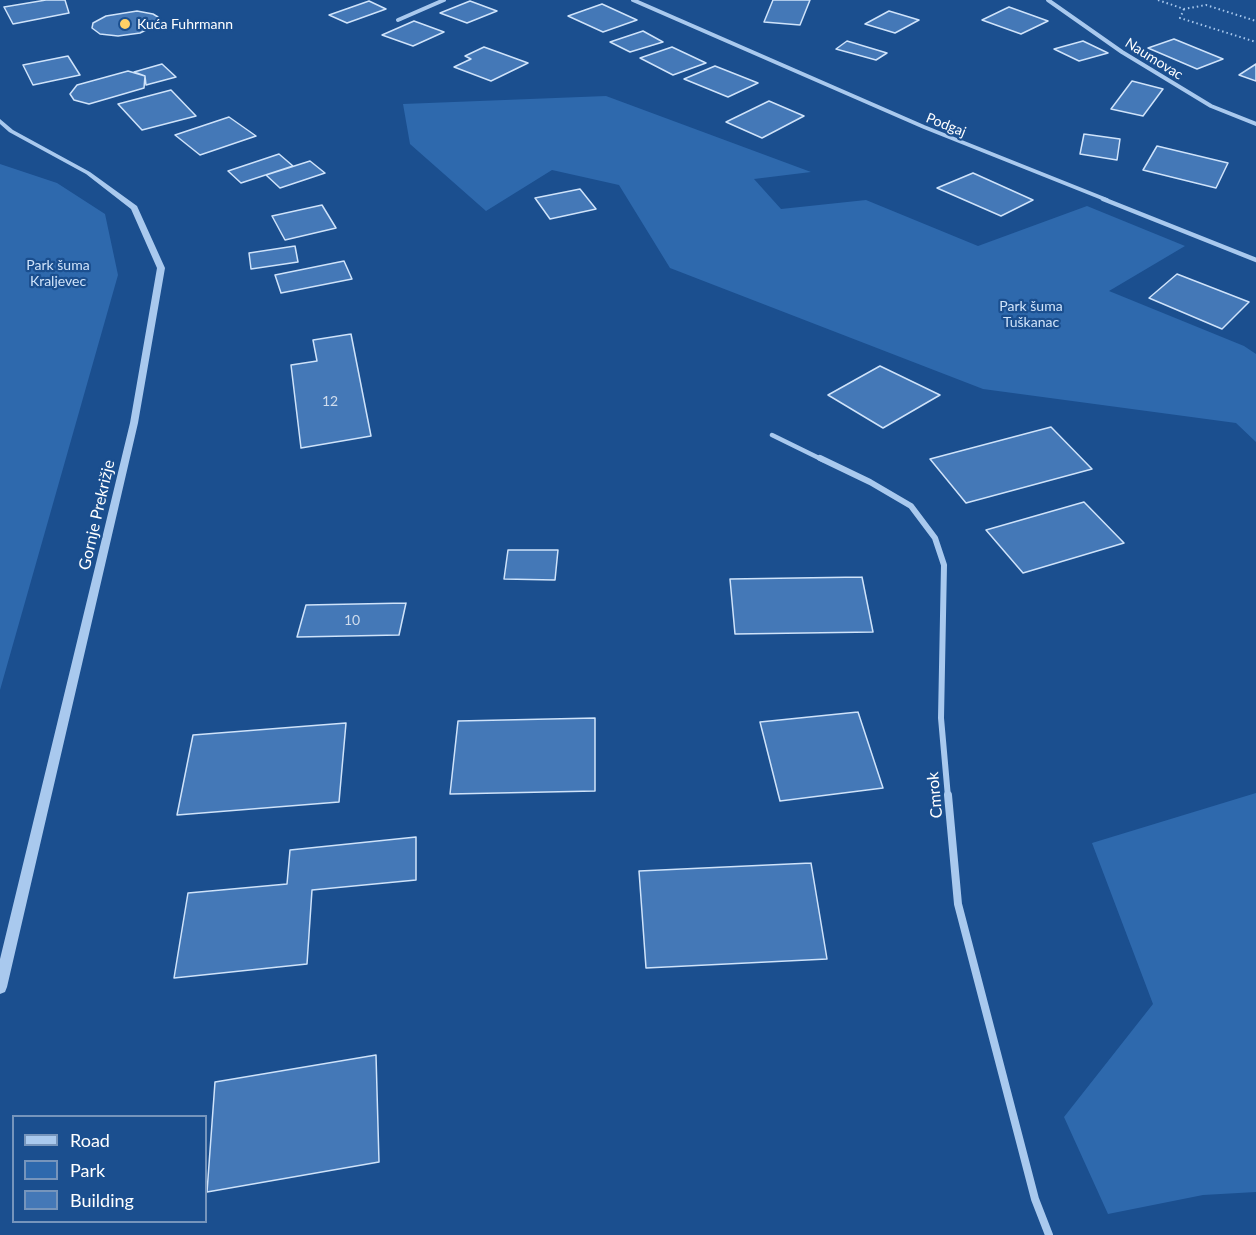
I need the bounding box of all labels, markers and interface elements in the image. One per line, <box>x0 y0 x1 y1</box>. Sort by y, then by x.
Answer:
place label: Kuća Fuhrmann <box>137 16 233 32</box>
marker: Kuća Fuhrmann <box>118 17 132 31</box>
street label: Naumovac <box>1122 35 1186 83</box>
street label: Podgaj <box>924 109 968 141</box>
park label: Park šuma Kraljevec <box>26 257 90 290</box>
park label: Park šuma Tuškanac <box>999 298 1063 330</box>
house number: 12 <box>322 393 338 409</box>
street label: Gornje Prekrižje <box>75 458 119 572</box>
house number: 10 <box>344 612 360 628</box>
street label: Cmrok <box>923 771 947 819</box>
legend <box>12 1115 207 1223</box>
text: Road <box>70 1129 110 1151</box>
text: Park <box>70 1159 105 1181</box>
text: Building <box>70 1189 134 1211</box>

